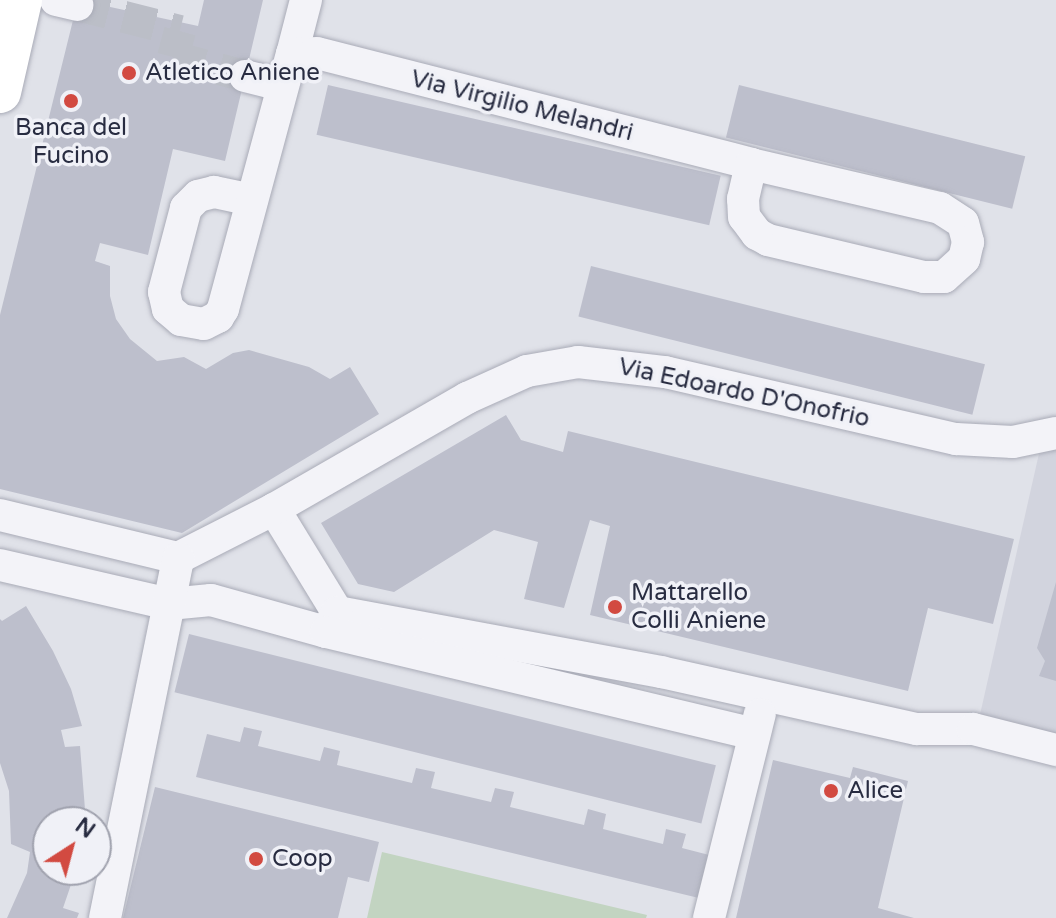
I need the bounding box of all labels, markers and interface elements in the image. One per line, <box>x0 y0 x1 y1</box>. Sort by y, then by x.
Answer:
place label: Atletico Aniene <box>145 59 320 87</box>
marker: Atletico Aniene <box>120 64 138 82</box>
street label: Via Virgilio Melandri <box>408 64 636 148</box>
marker: Banca del Fucino <box>62 92 80 110</box>
place label: Banca del Fucino <box>15 114 127 170</box>
street label: Via Edoardo D'Onofrio <box>616 352 872 434</box>
place label: Mattarello Colli Aniene <box>631 579 766 635</box>
marker: Mattarello Colli Aniene <box>606 598 624 616</box>
place label: Alice <box>847 777 903 805</box>
marker: Alice <box>822 782 840 800</box>
north arrow <box>32 806 112 886</box>
text: N <box>70 812 100 844</box>
place label: Coop <box>272 845 333 873</box>
marker: Coop <box>247 850 265 868</box>

